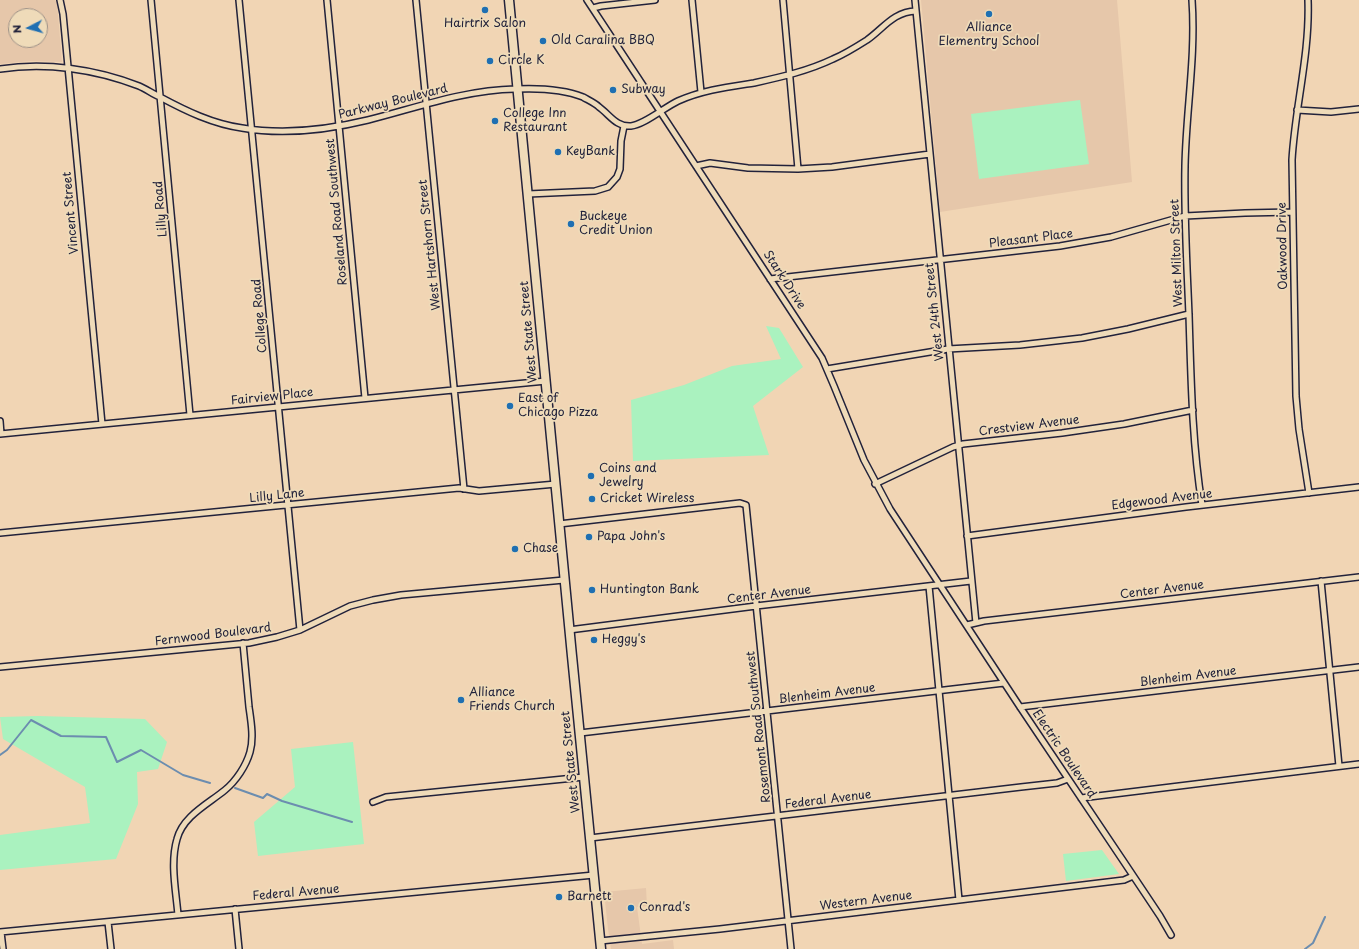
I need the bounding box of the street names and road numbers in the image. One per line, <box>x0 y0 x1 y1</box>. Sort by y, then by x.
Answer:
street label: Parkway Boulevard <box>337 81 449 123</box>
street label: Roseland Road Southwest <box>323 138 351 286</box>
street label: Vincent Street <box>60 171 82 255</box>
street label: West Hartshorn Street <box>416 179 444 311</box>
street label: Lilly Road <box>151 180 171 238</box>
street label: West Milton Street <box>1168 199 1186 307</box>
street label: Oakwood Drive <box>1275 202 1291 290</box>
street label: Pleasant Place <box>988 227 1074 251</box>
street label: Stark Drive <box>760 248 808 312</box>
street label: West 24th Street <box>923 262 947 362</box>
street label: College Road <box>250 278 270 354</box>
street label: West State Street <box>517 280 541 384</box>
street label: Fairview Place <box>230 386 314 408</box>
street label: Crestview Avenue <box>978 413 1080 439</box>
street label: Lilly Lane <box>249 486 305 506</box>
street label: Edgewood Avenue <box>1111 487 1213 513</box>
street label: Center Avenue <box>1119 578 1205 602</box>
street label: Center Avenue <box>726 583 812 607</box>
street label: Fernwood Boulevard <box>154 621 272 649</box>
street label: Rosemont Road Southwest <box>744 650 774 804</box>
street label: Blenheim Avenue <box>1139 664 1237 690</box>
street label: Blenheim Avenue <box>778 681 876 707</box>
street label: Electric Boulevard <box>1029 707 1099 801</box>
street label: West State Street <box>558 710 584 814</box>
street label: Federal Avenue <box>784 788 872 812</box>
street label: Federal Avenue <box>252 882 340 904</box>
street label: Western Avenue <box>819 888 913 914</box>

